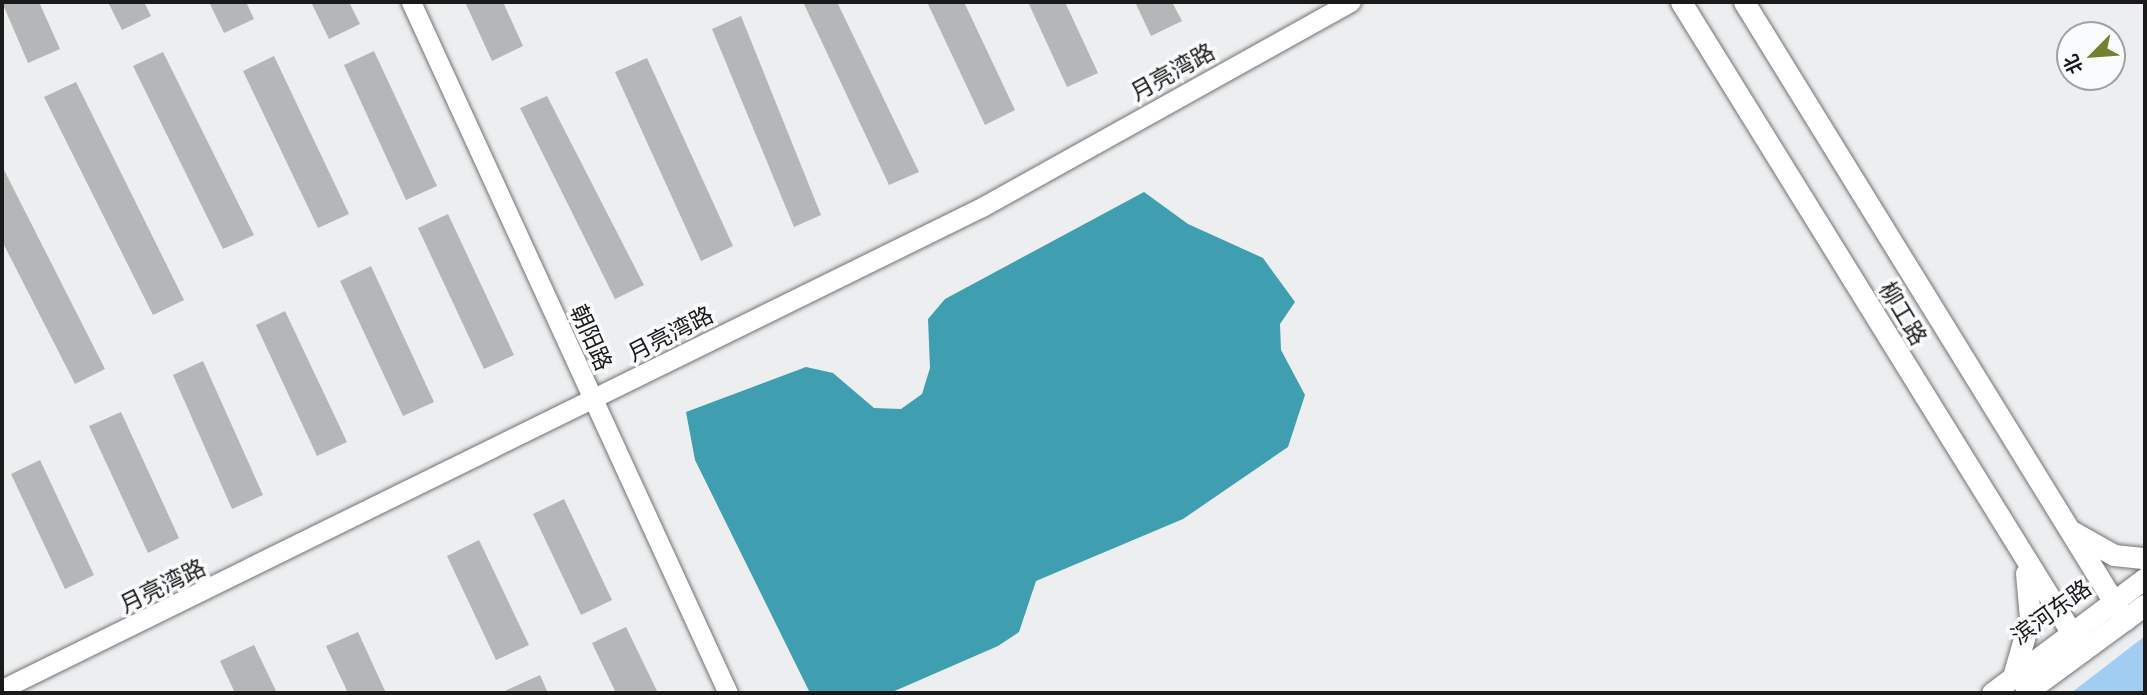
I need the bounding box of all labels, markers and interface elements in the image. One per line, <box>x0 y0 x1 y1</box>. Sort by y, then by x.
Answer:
north arrow <box>2056 21 2126 91</box>
street label: 月亮湾路 <box>1126 39 1220 107</box>
text: 北 <box>2059 51 2088 78</box>
street label: 柳工路 <box>1872 277 1932 351</box>
street label: 朝阳路 <box>563 301 617 375</box>
street label: 月亮湾路 <box>624 302 718 368</box>
street label: 月亮湾路 <box>116 554 210 620</box>
street label: 滨河东路 <box>2007 575 2097 651</box>

